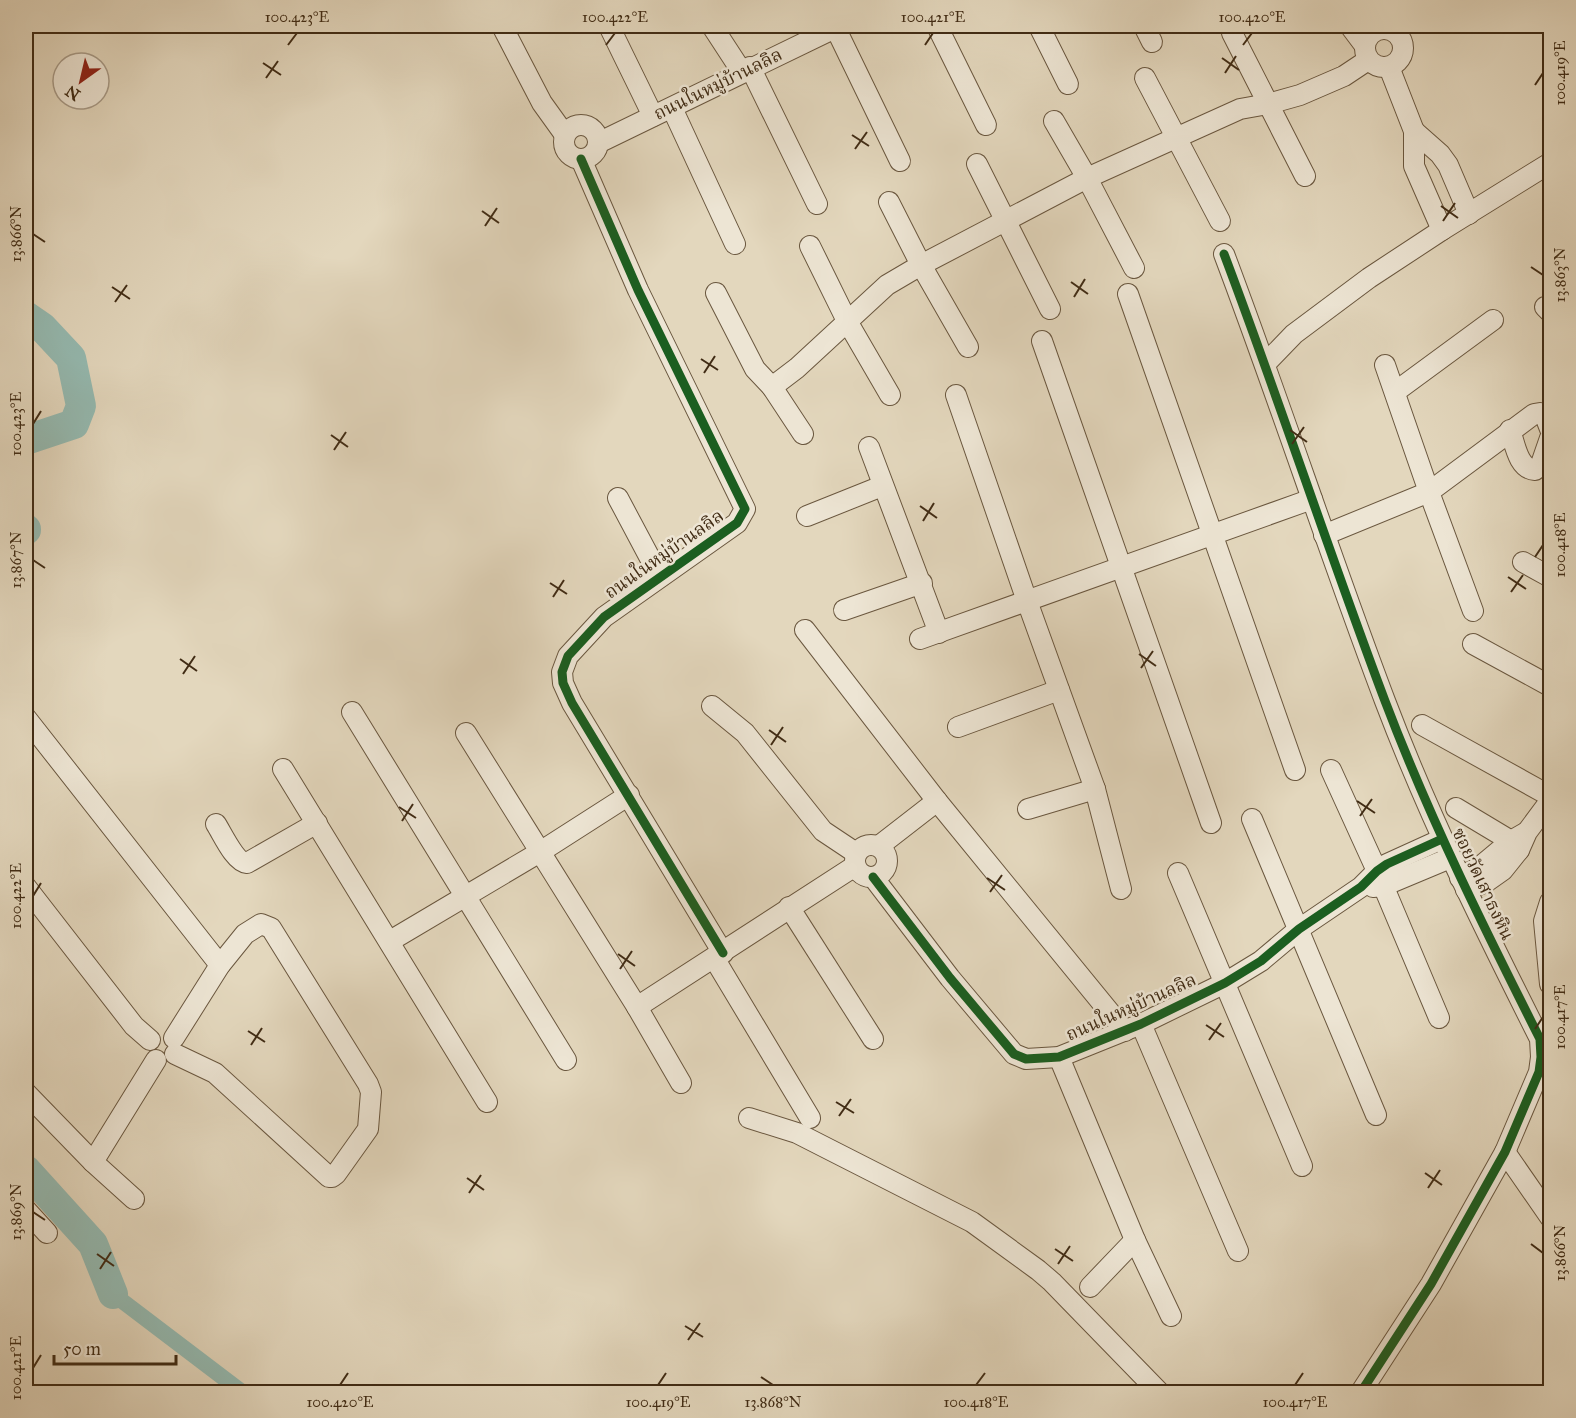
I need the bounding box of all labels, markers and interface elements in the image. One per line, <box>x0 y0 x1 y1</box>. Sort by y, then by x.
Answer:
text: 100.423°E <box>265 8 330 26</box>
text: 100.422°E <box>582 8 648 26</box>
text: 100.421°E <box>901 8 965 26</box>
text: 100.420°E <box>1218 8 1286 26</box>
text: 100.419°E <box>1551 40 1569 105</box>
street label: ถนนในหมู่บ้านลลิล <box>650 42 786 125</box>
north arrow <box>51 51 111 111</box>
text: N <box>62 81 84 105</box>
text: 13.866°N <box>7 205 25 262</box>
text: 13.863°N <box>1551 247 1569 302</box>
text: 100.423°E <box>7 391 25 456</box>
street label: ถนนในหมู่บ้านลลิล <box>600 504 728 603</box>
text: 100.418°E <box>1551 512 1569 578</box>
text: 13.867°N <box>7 531 25 588</box>
street label: ซอยวัดเสาธงหิน <box>1447 824 1519 944</box>
text: 100.422°E <box>7 863 25 929</box>
street label: ถนนในหมู่บ้านลลิล <box>1062 967 1200 1046</box>
text: 100.417°E <box>1551 984 1569 1050</box>
text: 13.869°N <box>7 1183 25 1240</box>
text: 13.866°N <box>1551 1224 1569 1281</box>
scale bar <box>54 1328 176 1366</box>
text: 100.421°E <box>7 1336 25 1400</box>
text: 50 m <box>63 1338 101 1360</box>
text: 100.420°E <box>306 1393 374 1411</box>
text: 100.419°E <box>626 1393 691 1411</box>
text: 13.868°N <box>745 1393 802 1411</box>
text: 100.418°E <box>943 1393 1009 1411</box>
text: 100.417°E <box>1262 1393 1328 1411</box>

